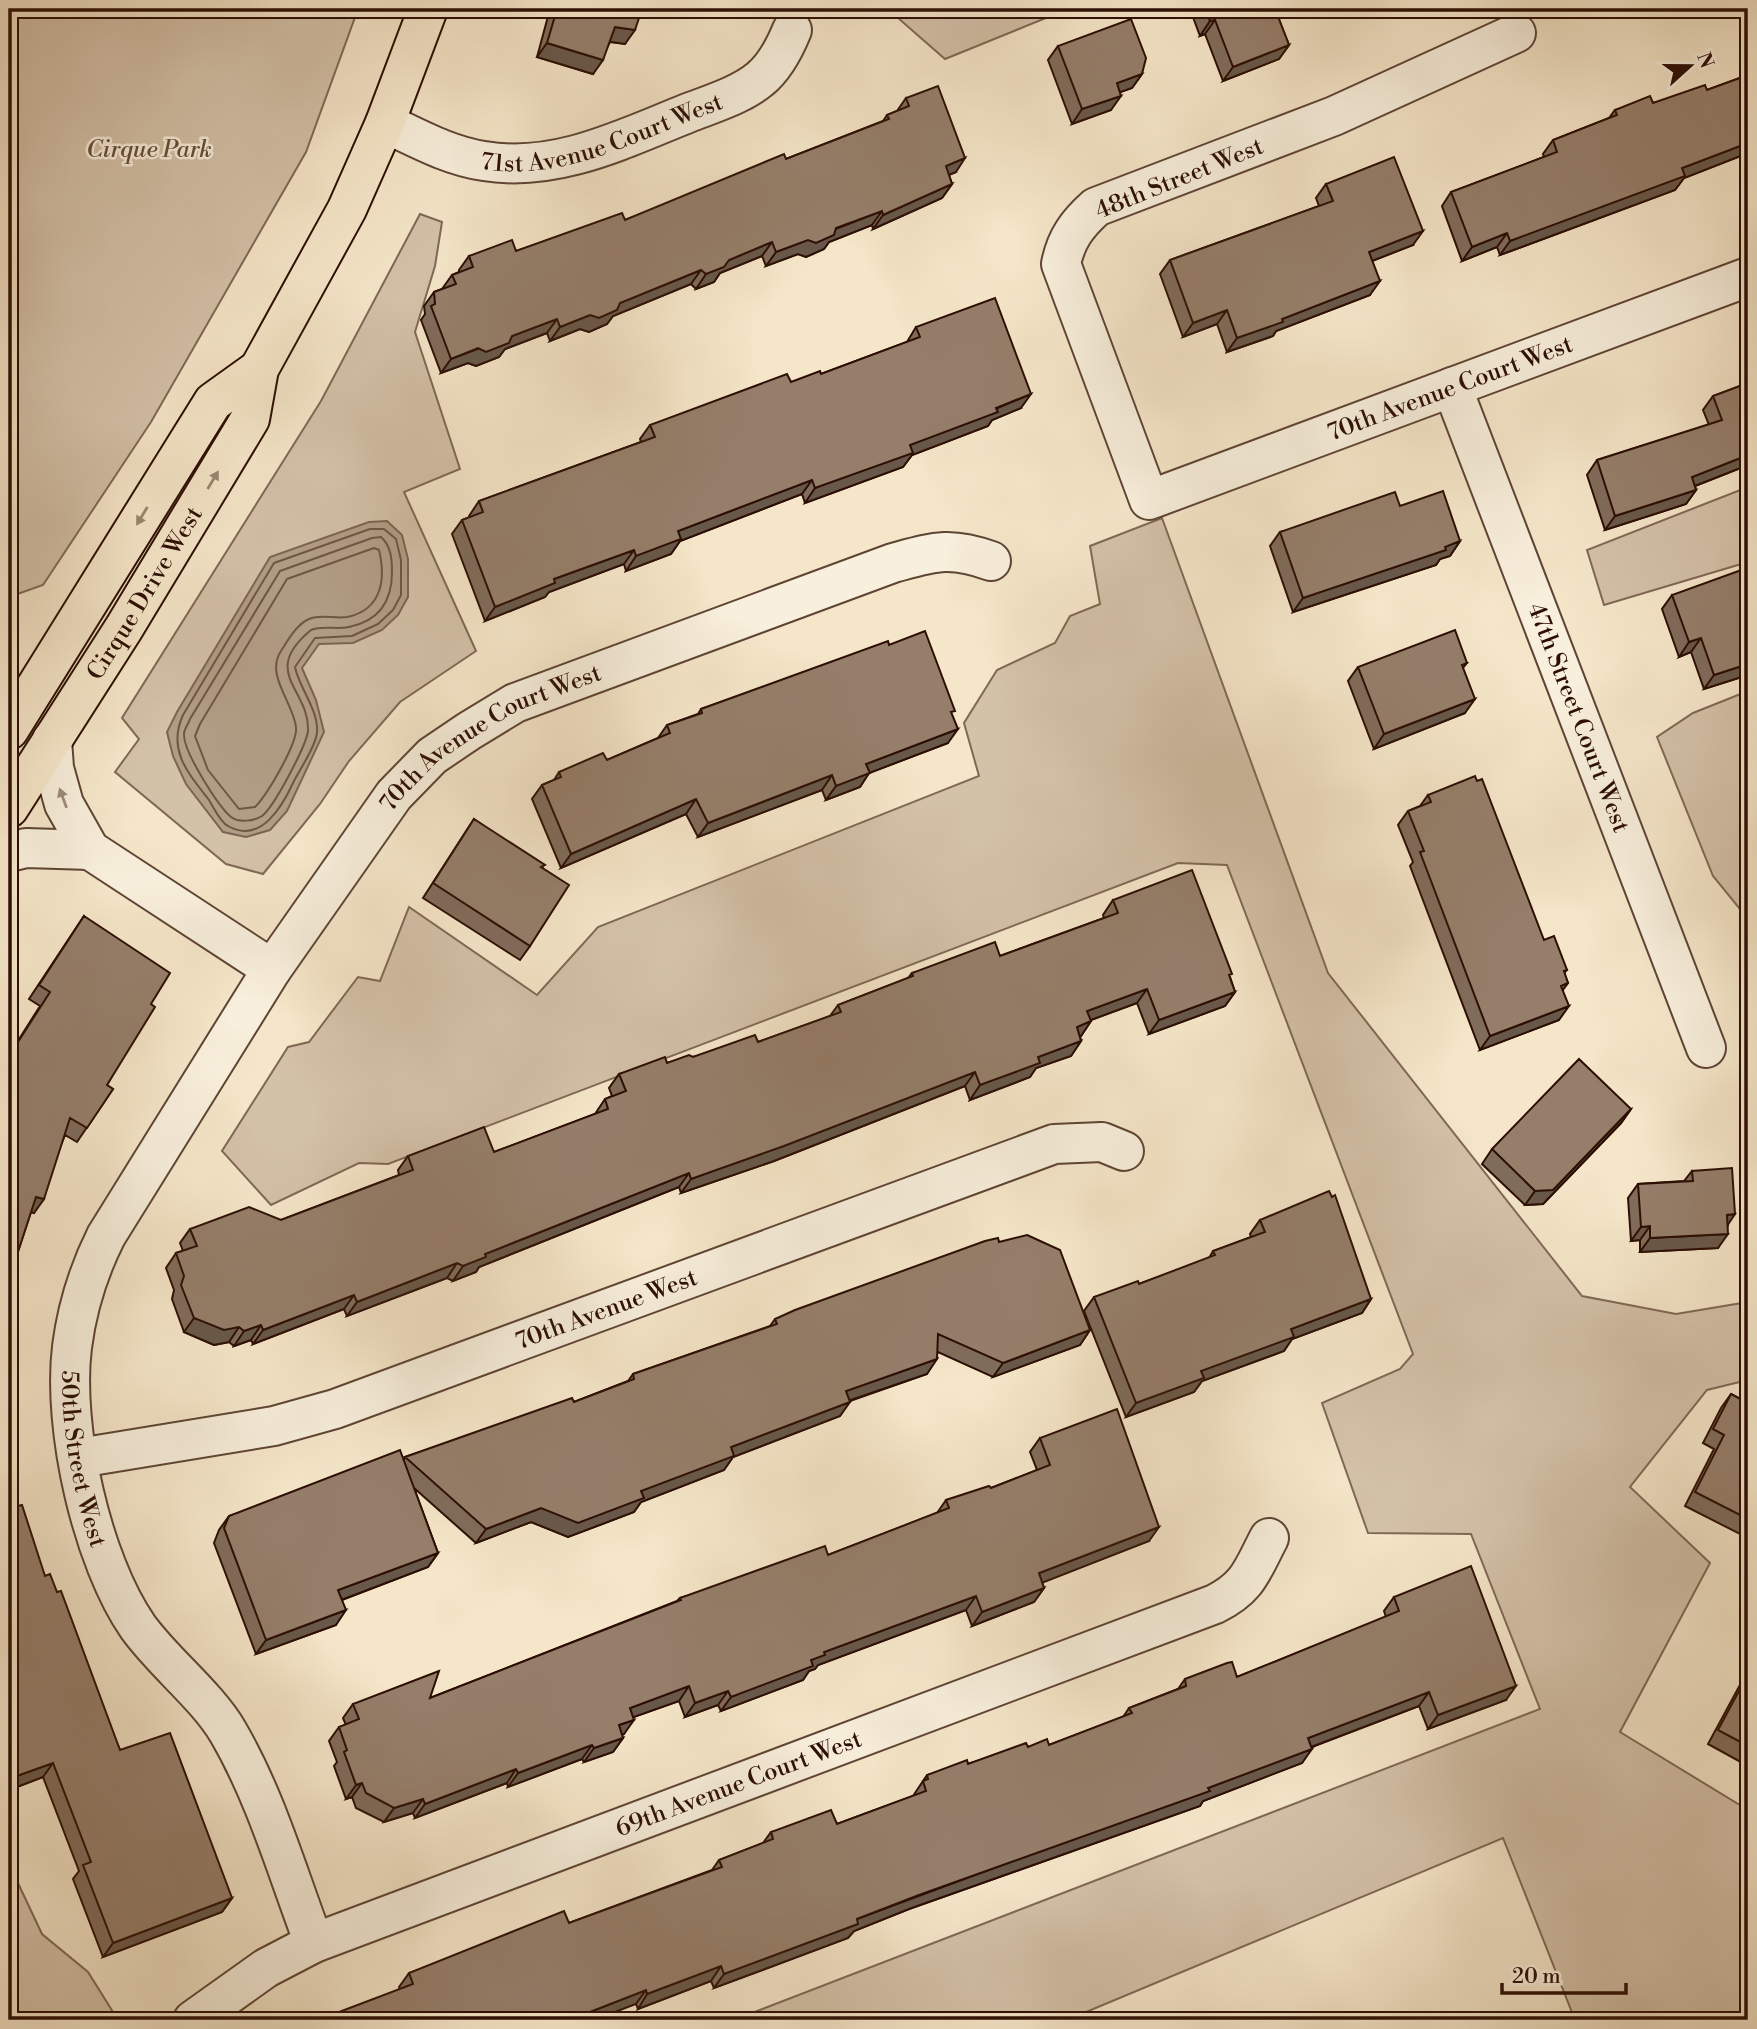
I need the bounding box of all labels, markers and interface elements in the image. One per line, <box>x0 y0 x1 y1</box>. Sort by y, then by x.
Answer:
north arrow <box>1656 32 1726 102</box>
text: N <box>1691 49 1719 72</box>
street label: 71st Avenue Court West <box>479 87 728 180</box>
street label: 48th Street West <box>1091 131 1268 226</box>
park label: Cirque Park <box>86 135 212 165</box>
street label: 70th Avenue Court West <box>1323 329 1577 448</box>
one-way arrow <box>207 471 220 490</box>
street label: Cirque Drive West <box>81 501 210 686</box>
one-way arrow <box>136 507 149 526</box>
street label: 47th Street Court West <box>1520 599 1636 837</box>
street label: 70th Avenue Court West <box>373 658 606 817</box>
one-way arrow <box>57 787 68 808</box>
street label: 70th Avenue West <box>512 1263 702 1357</box>
street label: 50th Street West <box>54 1370 113 1552</box>
street label: 69th Avenue Court West <box>611 1724 866 1844</box>
scale bar <box>1502 1952 1626 1996</box>
text: 20 m <box>1512 1964 1561 1990</box>

